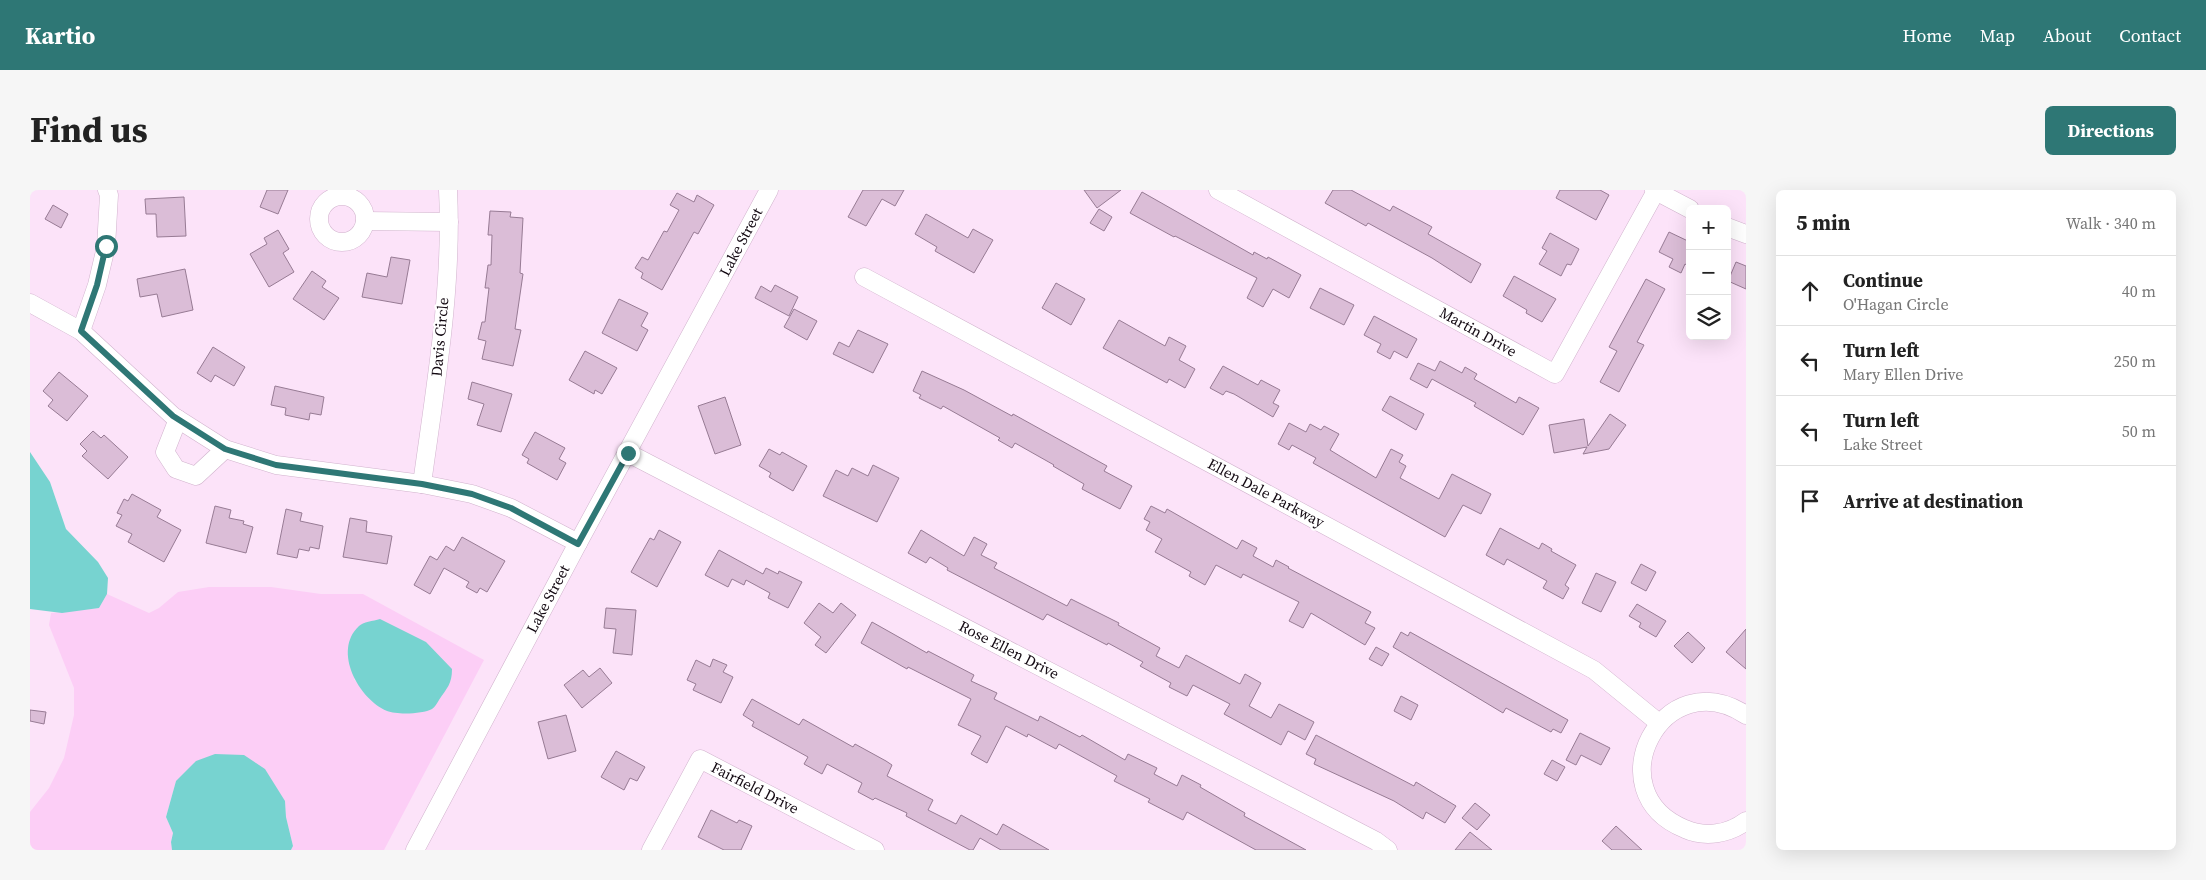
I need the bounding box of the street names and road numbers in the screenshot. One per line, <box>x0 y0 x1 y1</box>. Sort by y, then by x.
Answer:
street label: Lake Street <box>714 204 767 280</box>
street label: Davis Circle <box>426 296 453 377</box>
street label: Martin Drive <box>1436 302 1521 362</box>
street label: Ellen Dale Parkway <box>1204 453 1329 532</box>
street label: Lake Street <box>521 561 574 637</box>
street label: Rose Ellen Drive <box>955 615 1063 684</box>
street label: Fairfield Drive <box>708 756 803 819</box>

